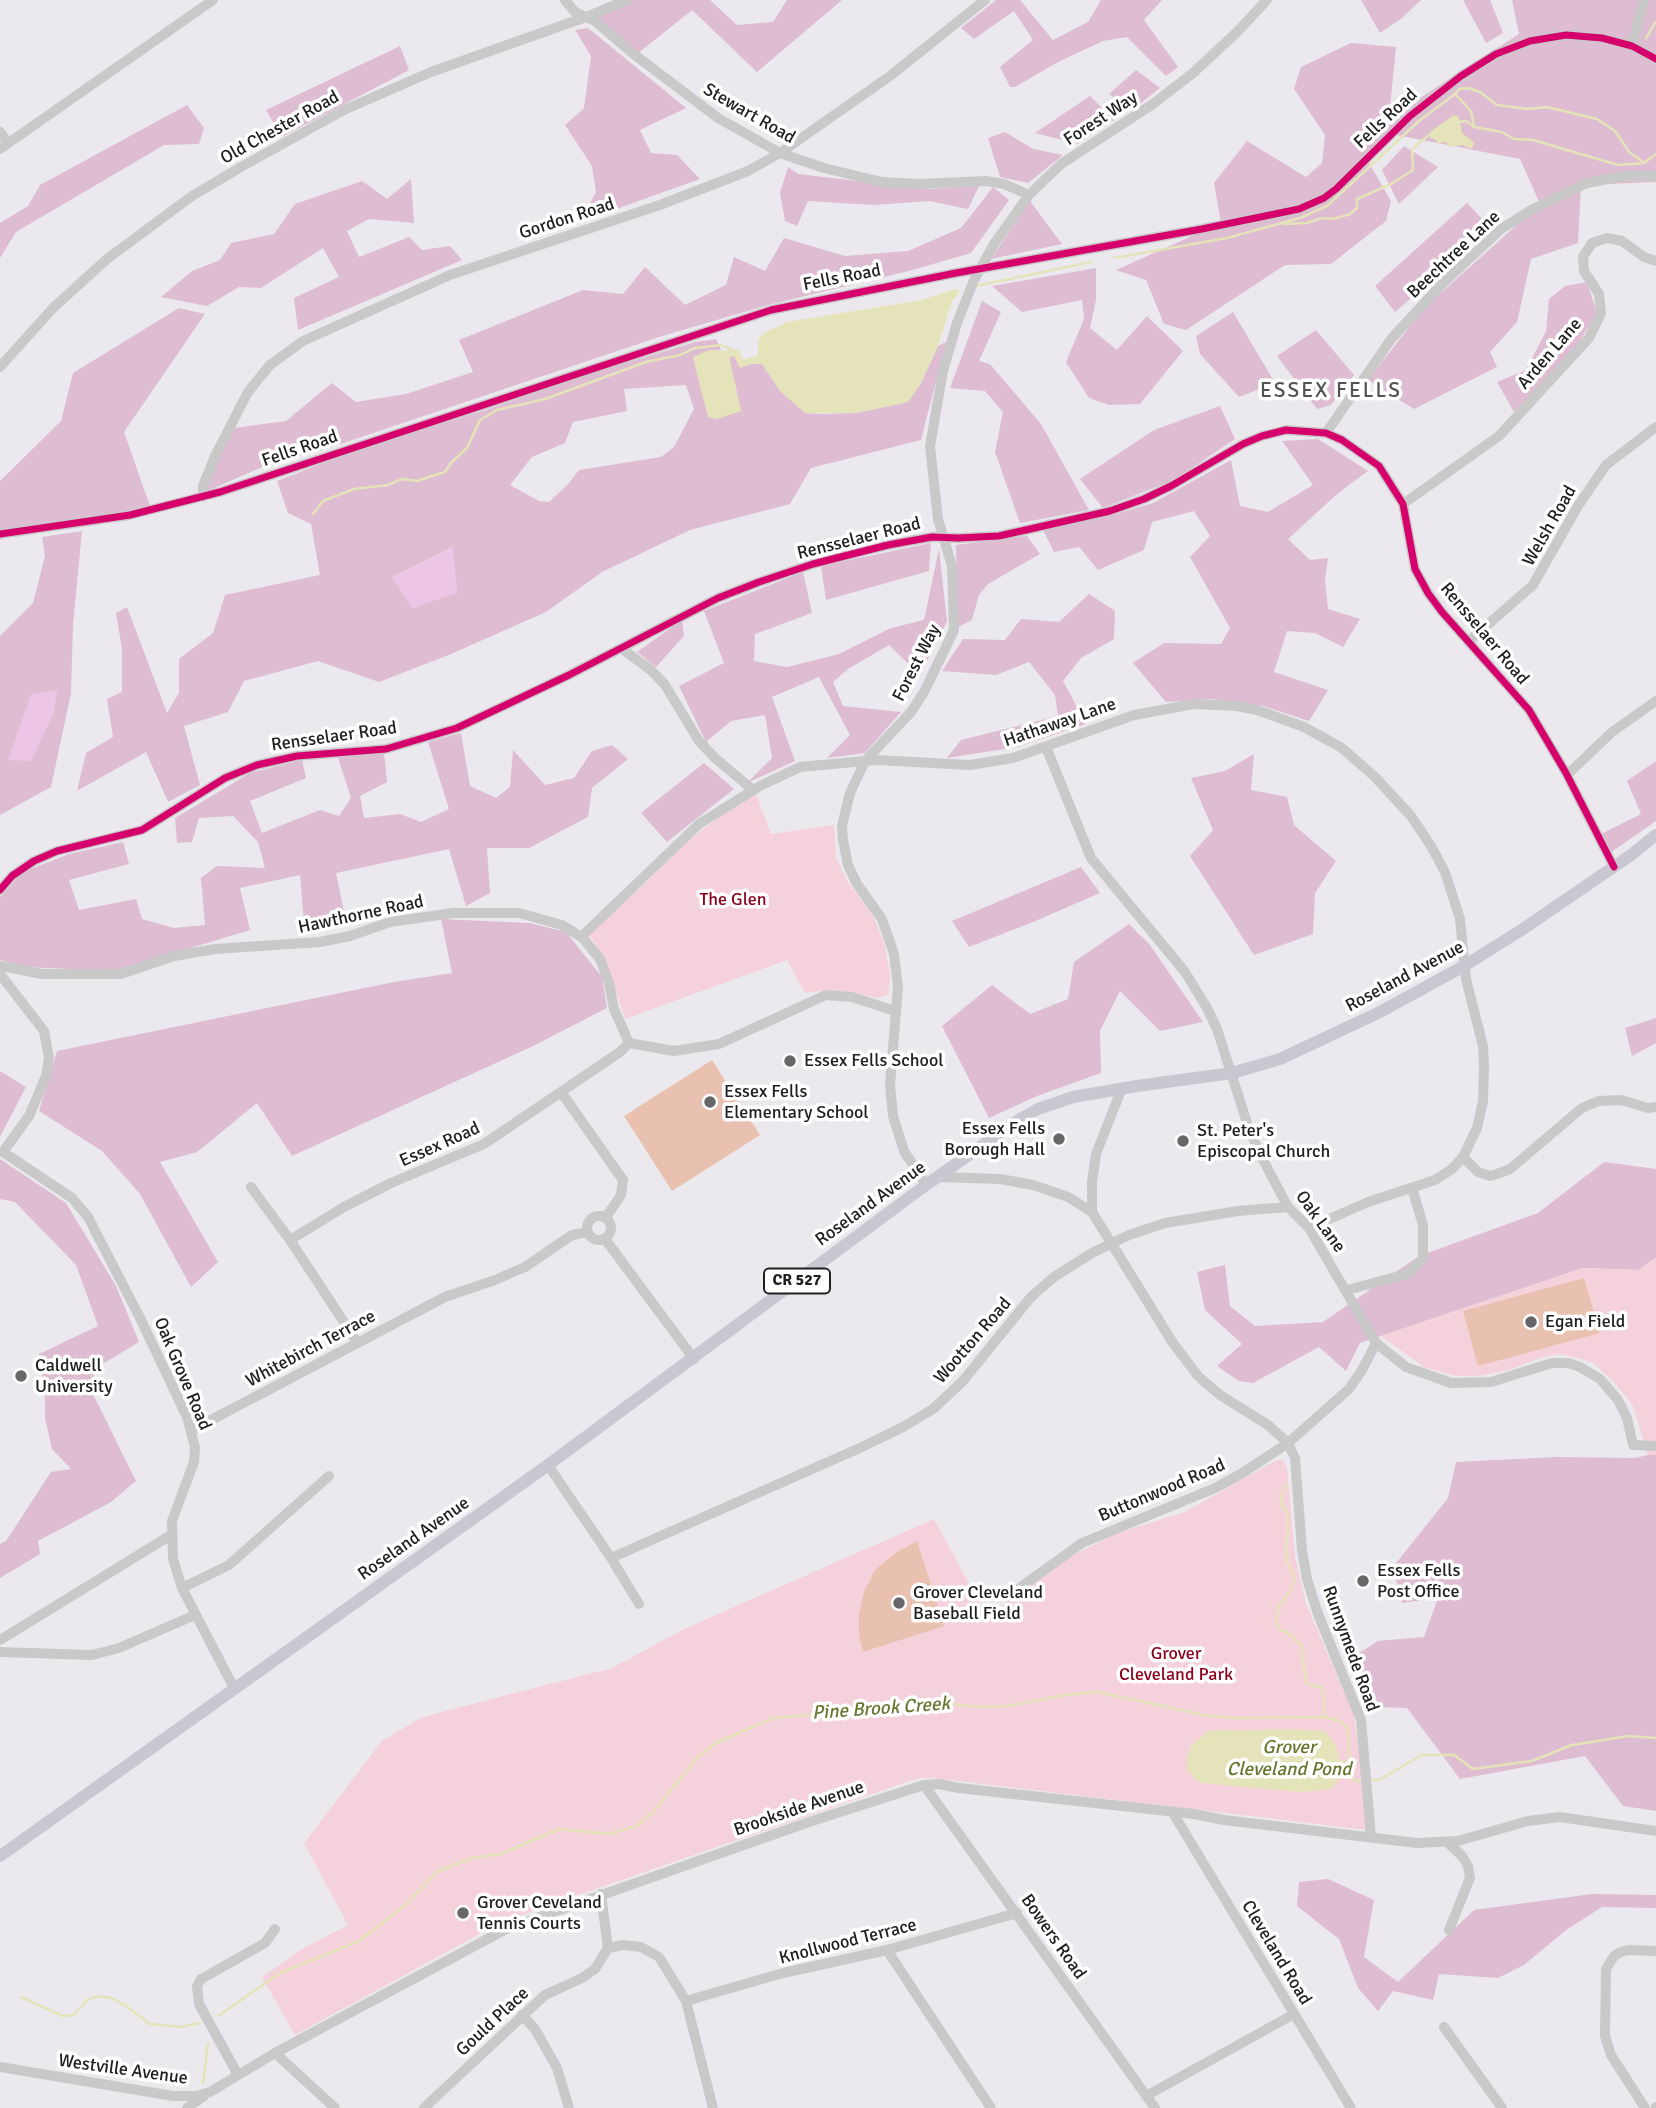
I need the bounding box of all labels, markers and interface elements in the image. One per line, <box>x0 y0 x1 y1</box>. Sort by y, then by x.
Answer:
street label: Stewart Road <box>699 79 799 149</box>
street label: Fells Road <box>1350 84 1422 154</box>
street label: Old Chester Road <box>217 86 343 170</box>
street label: Forest Way <box>1060 87 1142 151</box>
street label: Gordon Road <box>517 193 617 245</box>
street label: Beechtree Lane <box>1403 207 1505 303</box>
street label: Fells Road <box>801 260 883 296</box>
street label: Arden Lane <box>1513 314 1587 394</box>
district label: ESSEX FELLS <box>1261 378 1401 404</box>
street label: Fells Road <box>259 426 341 472</box>
street label: Welsh Road <box>1518 482 1582 570</box>
street label: Rensselaer Road <box>795 513 923 565</box>
street label: Rensselaer Road <box>1435 579 1533 689</box>
street label: Forest Way <box>888 621 946 705</box>
street label: Hathaway Lane <box>1001 694 1119 752</box>
street label: Rensselaer Road <box>270 717 398 757</box>
park label: The Glen <box>699 889 767 911</box>
street label: Hawthorne Road <box>296 891 426 939</box>
street label: Roseland Avenue <box>1342 937 1468 1017</box>
place label: Essex Fells School <box>804 1050 944 1072</box>
marker: Essex Fells School <box>782 1053 798 1069</box>
place label: Essex Fells Elementary School <box>724 1081 869 1124</box>
marker: Essex Fells Elementary School <box>702 1094 718 1110</box>
street label: Essex Road <box>396 1118 484 1172</box>
place label: Essex Fells Borough Hall <box>944 1118 1045 1160</box>
place label: St. Peter's Episcopal Church <box>1197 1120 1330 1162</box>
marker: Essex Fells Borough Hall <box>1051 1131 1067 1147</box>
marker: St. Peter's Episcopal Church <box>1175 1133 1191 1149</box>
street label: Roseland Avenue <box>812 1157 930 1251</box>
street label: Oak Lane <box>1290 1187 1350 1257</box>
road number: CR 527 <box>764 1268 830 1294</box>
street label: Wootton Road <box>930 1293 1016 1389</box>
street label: Whitebirch Terrace <box>242 1306 380 1392</box>
place label: Egan Field <box>1545 1311 1625 1333</box>
street label: Oak Grove Road <box>149 1314 215 1434</box>
marker: Egan Field <box>1523 1314 1539 1330</box>
place label: Caldwell University <box>35 1355 113 1398</box>
marker: Caldwell University <box>13 1368 29 1384</box>
street label: Buttonwood Road <box>1095 1455 1229 1527</box>
street label: Roseland Avenue <box>354 1493 474 1585</box>
place label: Essex Fells Post Office <box>1377 1560 1460 1602</box>
marker: Essex Fells Post Office <box>1355 1573 1371 1589</box>
place label: Grover Cleveland Baseball Field <box>913 1582 1043 1624</box>
street label: Runnymede Road <box>1317 1583 1383 1715</box>
marker: Grover Cleveland Baseball Field <box>891 1595 907 1611</box>
park label: Grover Cleveland Park <box>1119 1643 1233 1686</box>
water label: Pine Brook Creek <box>811 1693 951 1725</box>
water label: Grover Cleveland Pond <box>1227 1737 1351 1781</box>
street label: Brookside Avenue <box>731 1777 867 1841</box>
street label: Bowers Road <box>1016 1890 1090 1984</box>
place label: Grover Ceveland Tennis Courts <box>477 1892 602 1934</box>
street label: Cleveland Road <box>1236 1897 1316 2009</box>
marker: Grover Ceveland Tennis Courts <box>455 1905 471 1921</box>
street label: Knollwood Terrace <box>777 1914 919 1970</box>
street label: Gould Place <box>452 1983 534 2061</box>
street label: Westville Avenue <box>57 2050 189 2090</box>

